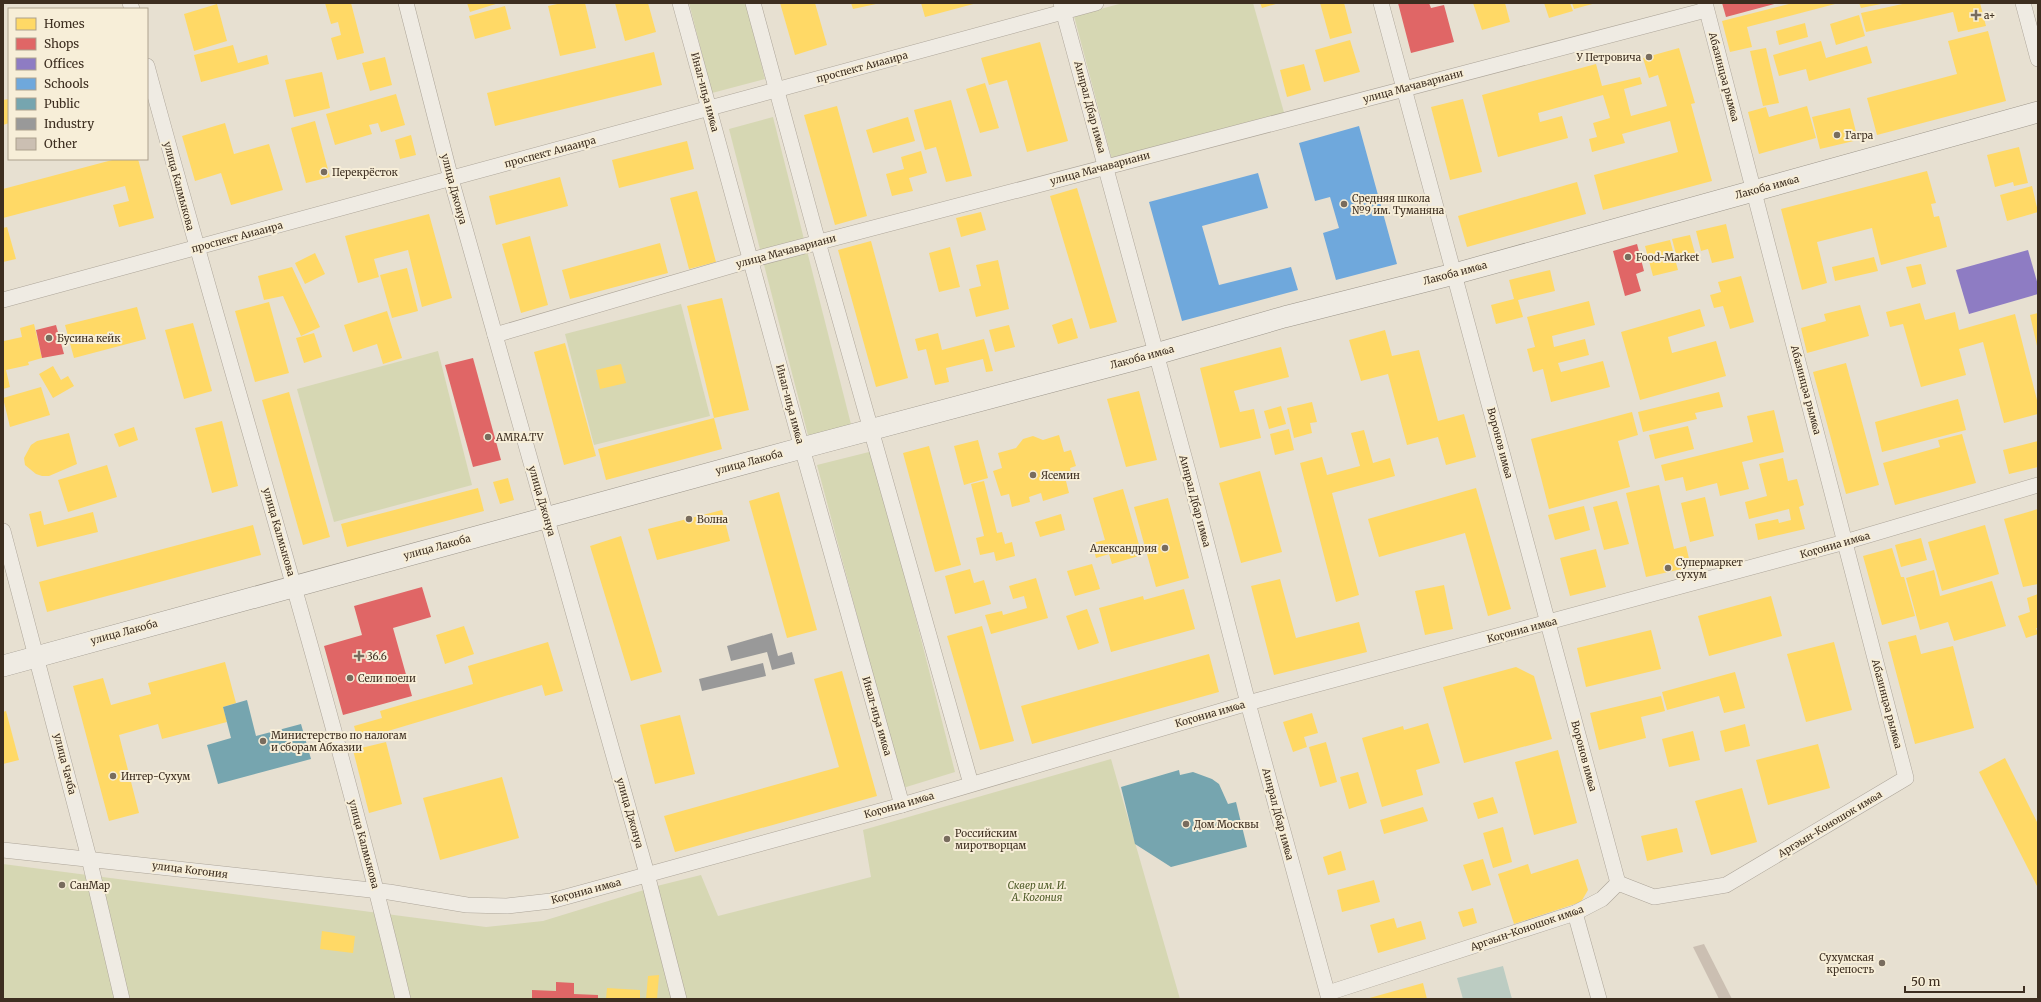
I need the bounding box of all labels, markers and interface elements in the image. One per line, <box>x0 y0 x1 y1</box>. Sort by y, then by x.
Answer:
legend <box>8 8 148 160</box>
place label: а+ <box>1984 9 1995 22</box>
marker: а+ <box>1971 10 1981 20</box>
text: Homes <box>44 16 85 31</box>
street label: Абазинцәа рымҩа <box>1706 30 1742 124</box>
text: Shops <box>44 36 79 51</box>
street label: проспект Аиааира <box>815 48 910 85</box>
street label: Инал-иҧа имҩа <box>688 51 722 134</box>
place label: У Петровича <box>1576 51 1642 64</box>
marker: У Петровича <box>1644 52 1654 62</box>
text: Offices <box>44 56 84 71</box>
street label: Аинрал Дбар имҩа <box>1071 59 1109 155</box>
street label: улица Мачавариани <box>1361 66 1465 106</box>
text: Schools <box>44 76 89 91</box>
text: Public <box>44 96 80 111</box>
text: Industry <box>44 116 94 131</box>
place label: Гагра <box>1845 129 1874 142</box>
marker: Гагра <box>1832 130 1842 140</box>
street label: проспект Аиааира <box>503 133 598 170</box>
text: Other <box>44 136 78 151</box>
street label: улица Калмыкова <box>161 140 197 232</box>
street label: улица Мачавариани <box>1048 148 1152 188</box>
street label: улица Джонуа <box>438 152 470 226</box>
place label: Перекрёсток <box>332 166 399 179</box>
marker: Перекрёсток <box>319 167 329 177</box>
street label: Лакоба имҩа <box>1734 172 1801 202</box>
place label: Средняя школа №9 им. Туманяна <box>1352 192 1445 217</box>
marker: Средняя школа №9 им. Туманяна <box>1339 199 1349 209</box>
street label: проспект Аиааира <box>190 218 285 255</box>
street label: улица Мачавариани <box>734 231 838 271</box>
place label: Food-Market <box>1636 251 1699 264</box>
marker: Food-Market <box>1623 252 1633 262</box>
street label: Лакоба имҩа <box>1422 258 1489 288</box>
place label: Бусина кейк <box>57 332 121 345</box>
marker: Бусина кейк <box>44 333 54 343</box>
street label: Лакоба имҩа <box>1109 342 1176 372</box>
street label: Абазинцәа рымҩа <box>1788 343 1824 437</box>
street label: Инал-иҧа имҩа <box>773 363 807 446</box>
street label: Воронов имҩа <box>1484 406 1516 480</box>
place label: AMRA.TV <box>495 431 544 444</box>
marker: AMRA.TV <box>483 432 493 442</box>
street label: улица Лакоба <box>714 447 785 477</box>
street label: Аинрал Дбар имҩа <box>1176 453 1214 549</box>
street label: улица Джонуа <box>526 464 558 538</box>
place label: Ясемин <box>1041 469 1080 482</box>
marker: Ясемин <box>1028 470 1038 480</box>
street label: улица Калмыкова <box>260 486 298 578</box>
place label: Волна <box>697 513 729 526</box>
marker: Волна <box>684 514 694 524</box>
street label: Коӷониа имҩа <box>1799 529 1872 561</box>
street label: улица Лакоба <box>402 532 473 562</box>
place label: Александрия <box>1089 542 1157 555</box>
marker: Александрия <box>1160 543 1170 553</box>
place label: Супермаркет сухум <box>1676 556 1743 581</box>
marker: Супермаркет сухум <box>1663 563 1673 573</box>
street label: Коӷониа имҩа <box>1486 614 1559 646</box>
street label: улица Лакоба <box>89 617 160 647</box>
place label: 36.6 <box>367 650 387 663</box>
marker: 36.6 <box>354 651 364 661</box>
street label: Абазинцәа рымҩа <box>1869 657 1905 751</box>
place label: Сели поели <box>358 672 416 685</box>
marker: Сели поели <box>345 673 355 683</box>
street label: Инал-иҧа имҩа <box>859 675 895 758</box>
street label: Коӷониа имҩа <box>1174 698 1247 730</box>
street label: Воронов имҩа <box>1568 719 1600 793</box>
place label: Министерство по налогам и сборам Абхазии <box>271 729 407 754</box>
street label: улица Чачба <box>51 732 79 797</box>
marker: Министерство по налогам и сборам Абхазии <box>258 736 268 746</box>
street label: Аинрал Дбар имҩа <box>1259 766 1297 862</box>
place label: Интер-Сухум <box>121 770 190 783</box>
marker: Интер-Сухум <box>108 771 118 781</box>
street label: улица Джонуа <box>614 776 646 850</box>
street label: Аргәын-Коношок имҩа <box>1775 787 1885 861</box>
street label: Коӷониа имҩа <box>863 789 936 821</box>
street label: улица Калмыкова <box>346 798 382 890</box>
place label: Дом Москвы <box>1194 818 1259 831</box>
marker: Дом Москвы <box>1181 819 1191 829</box>
place label: Российским миротворцам <box>955 827 1026 852</box>
marker: Российским миротворцам <box>942 834 952 844</box>
street label: улица Когония <box>151 859 229 881</box>
street label: Коӷониа имҩа <box>550 875 623 907</box>
place label: СанМар <box>70 879 110 892</box>
park label: Сквер им. И. А. Когония <box>1008 879 1066 904</box>
marker: СанМар <box>57 880 67 890</box>
street label: Аргәын-Коношок имҩа <box>1468 902 1586 954</box>
place label: Сухумская крепость <box>1819 951 1874 976</box>
marker: Сухумская крепость <box>1877 958 1887 968</box>
scale bar <box>1905 968 2024 994</box>
text: 50 m <box>1911 974 1940 989</box>

